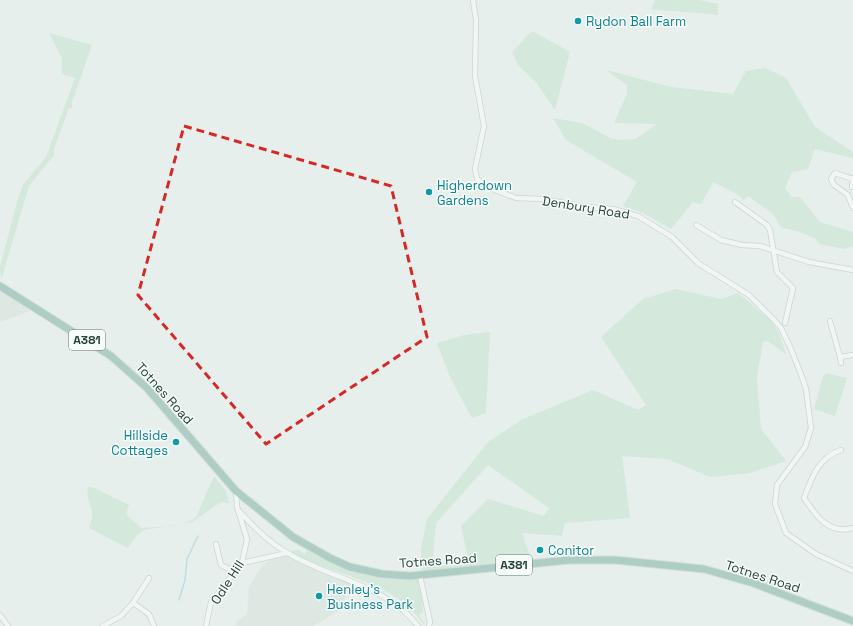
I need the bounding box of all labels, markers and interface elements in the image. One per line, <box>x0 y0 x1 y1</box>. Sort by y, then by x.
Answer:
place label: Rydon Ball Farm <box>586 13 686 30</box>
marker: Rydon Ball Farm <box>573 16 583 26</box>
place label: Higherdown Gardens <box>437 177 512 209</box>
marker: Higherdown Gardens <box>424 187 434 197</box>
street label: Denbury Road <box>541 192 631 223</box>
road number: A381 <box>69 330 105 350</box>
street label: Totnes Road <box>132 359 197 428</box>
place label: Hillside Cottages <box>111 427 168 459</box>
marker: Hillside Cottages <box>171 437 181 447</box>
place label: Conitor <box>548 542 594 559</box>
marker: Conitor <box>535 545 545 555</box>
street label: Totnes Road <box>399 549 477 572</box>
road number: A381 <box>496 555 532 575</box>
street label: Totnes Road <box>723 556 803 597</box>
street label: Odle Hill <box>207 557 248 608</box>
place label: Henley's Business Park <box>327 581 413 613</box>
marker: Henley's Business Park <box>314 591 324 601</box>

